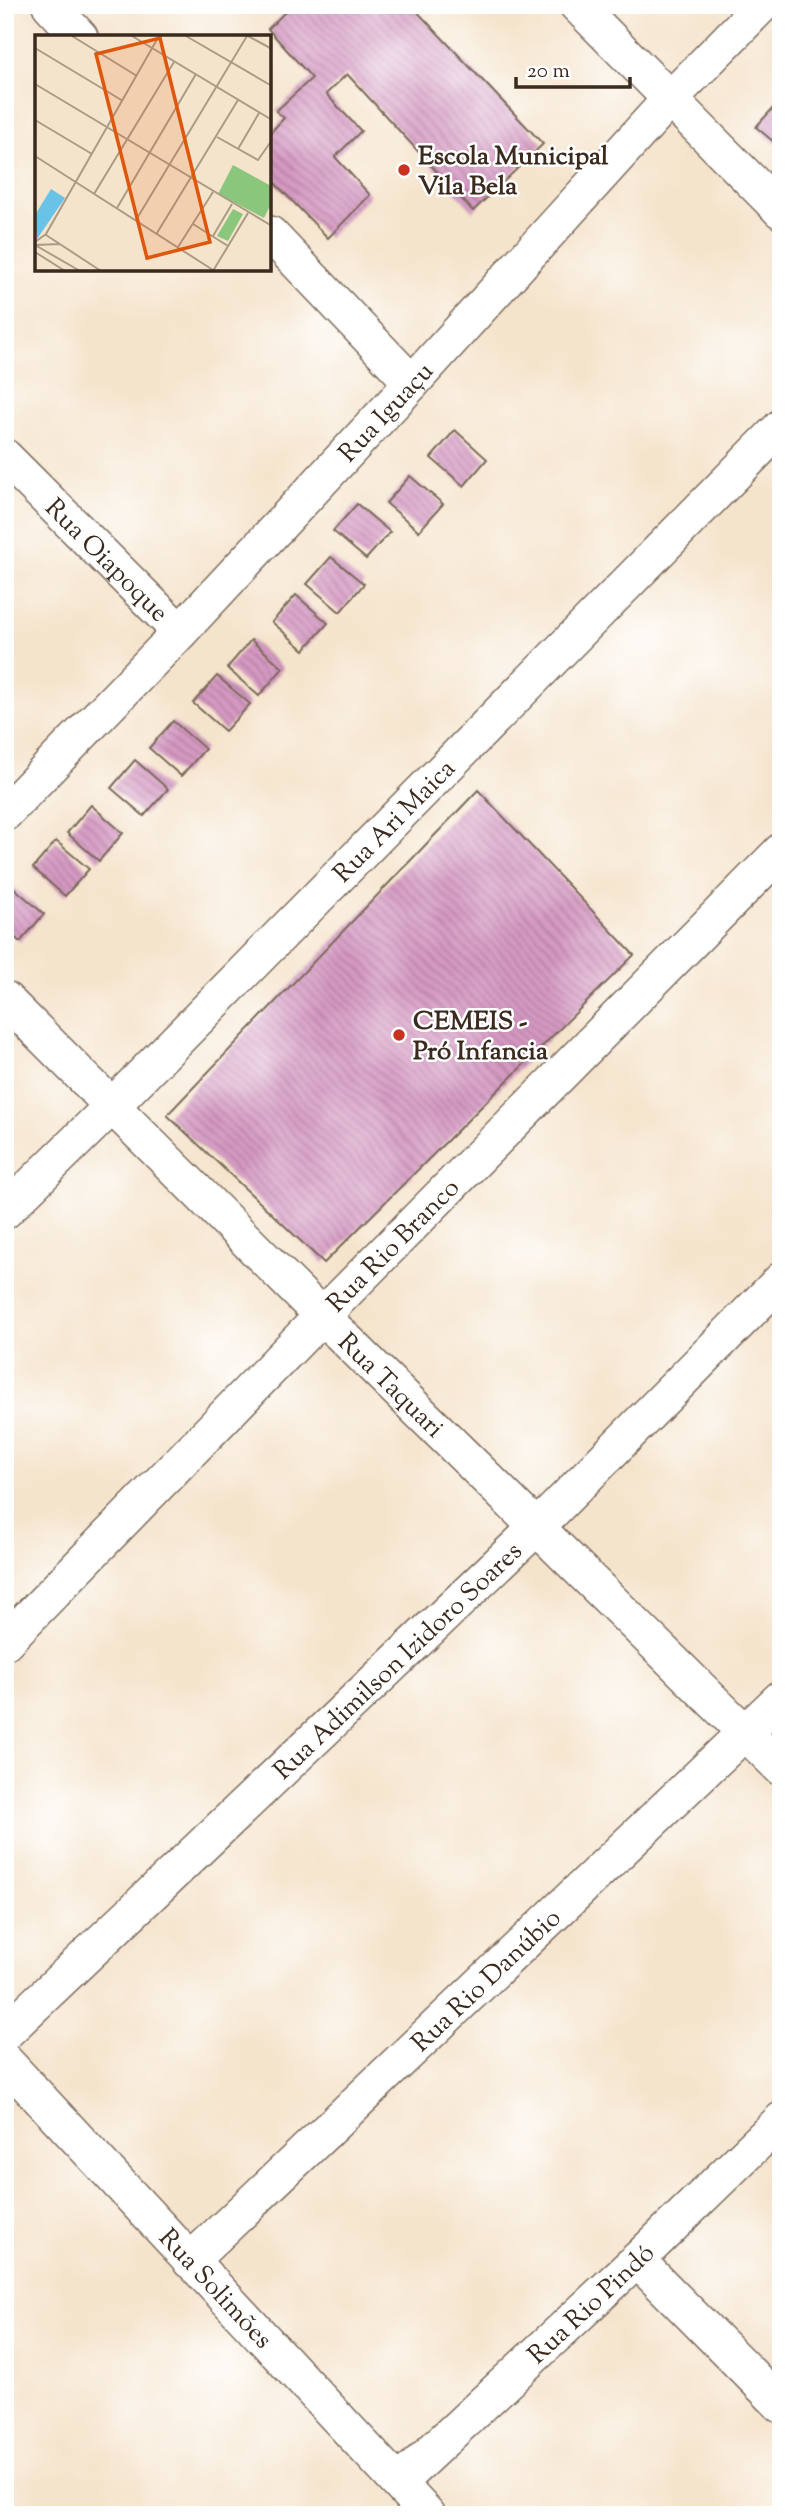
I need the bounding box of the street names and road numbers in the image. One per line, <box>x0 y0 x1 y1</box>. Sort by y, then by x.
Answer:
street label: Rua Iguaçu <box>331 355 443 472</box>
street label: Rua Oiapoque <box>35 491 176 632</box>
street label: Rua Ari Maica <box>326 752 465 892</box>
street label: Rua Rio Branco <box>319 1171 469 1322</box>
street label: Rua Taquari <box>328 1325 451 1447</box>
street label: Rua Adimilson Izidoro Soares <box>266 1534 531 1790</box>
street label: Rua Rio Danúbio <box>404 1901 570 2062</box>
street label: Rua Solimões <box>149 2221 280 2358</box>
street label: Rua Rio Pindó <box>521 2236 664 2374</box>

